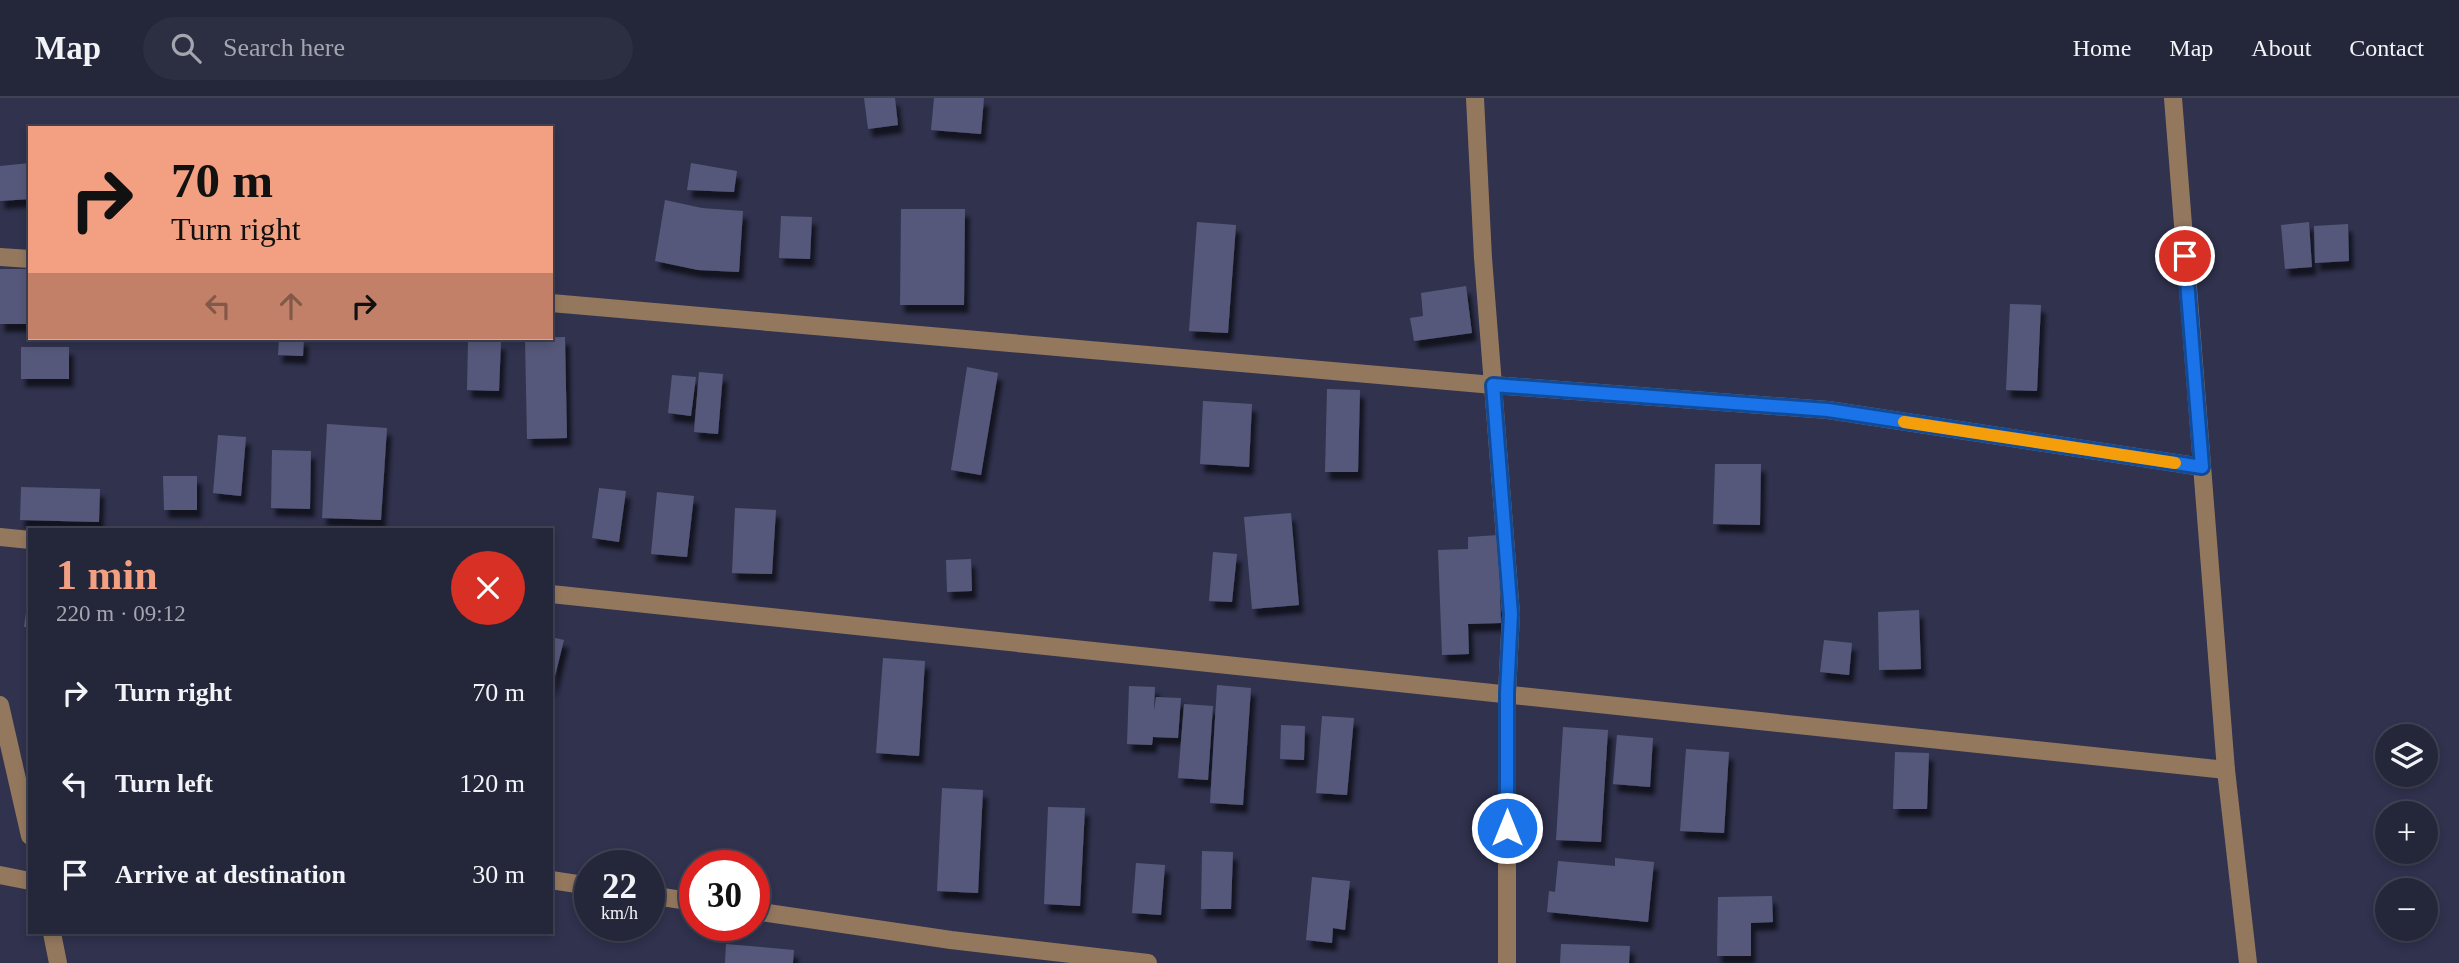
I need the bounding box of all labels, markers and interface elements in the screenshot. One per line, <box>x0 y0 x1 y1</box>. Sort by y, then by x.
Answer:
search box <box>143 17 633 80</box>
icon: search <box>167 29 205 67</box>
text: Map <box>35 30 101 66</box>
text: Search here <box>223 33 345 62</box>
text: Home <box>2073 35 2131 61</box>
text: Map <box>2169 35 2213 61</box>
text: About <box>2251 35 2311 61</box>
text: Contact <box>2349 35 2424 61</box>
text: 70 m <box>171 153 273 208</box>
icon: right <box>56 154 147 245</box>
text: Turn right <box>171 211 301 247</box>
pin <box>2155 226 2215 286</box>
icon: arrive <box>2166 237 2204 275</box>
icon: left <box>199 287 237 325</box>
icon: ahead <box>272 287 310 325</box>
icon: right <box>345 287 383 325</box>
button: close <box>451 551 525 625</box>
text: 1 min <box>56 552 158 598</box>
text: 220 m · 09:12 <box>56 601 186 626</box>
icon: right <box>56 674 94 712</box>
text: Turn right <box>115 678 232 707</box>
text: 70 m <box>472 678 525 707</box>
map controls <box>2375 724 2438 941</box>
button: layers <box>2375 724 2438 787</box>
icon: left <box>56 765 94 803</box>
text: Turn left <box>115 769 213 798</box>
text: 120 m <box>459 769 525 798</box>
position arrow <box>1470 791 1544 865</box>
button: + <box>2375 801 2438 864</box>
speed limit sign: 30 <box>679 850 770 941</box>
icon: arrive <box>56 856 94 894</box>
text: Arrive at destination <box>115 860 346 889</box>
text: 30 m <box>472 860 525 889</box>
text: 22 <box>602 867 637 906</box>
button: − <box>2375 878 2438 941</box>
text: km/h <box>601 903 638 923</box>

